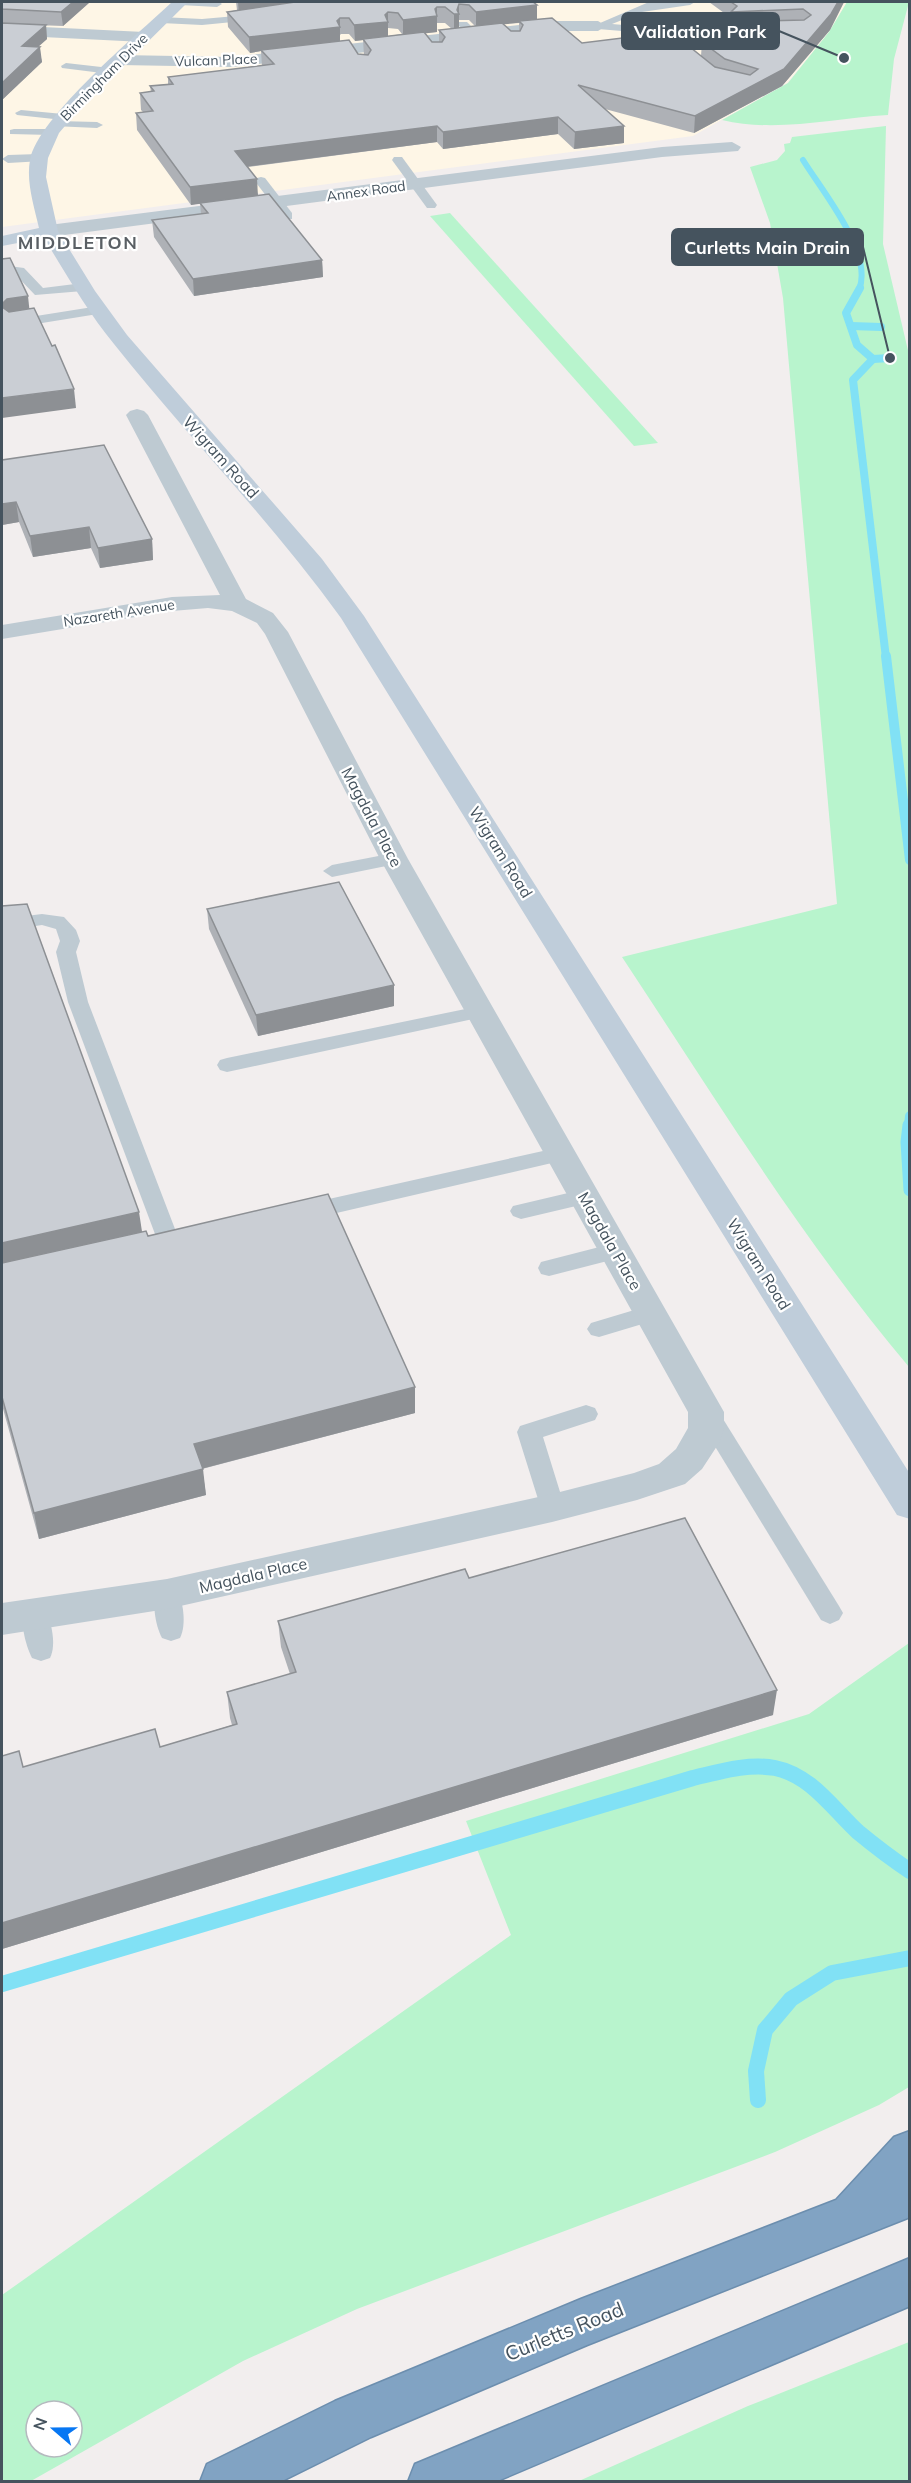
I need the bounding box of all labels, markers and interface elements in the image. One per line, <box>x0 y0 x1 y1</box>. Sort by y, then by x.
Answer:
callout: Validation Park <box>622 13 779 49</box>
text: Validation Park <box>633 20 767 43</box>
street label: Birmingham Drive <box>56 29 152 125</box>
street label: Vulcan Place <box>174 50 258 70</box>
street label: Annex Road <box>325 177 407 205</box>
callout: Curletts Main Drain <box>672 229 863 265</box>
district label: MIDDLETON <box>18 231 138 254</box>
text: Curletts Main Drain <box>684 236 850 259</box>
street label: Wigram Road <box>179 412 263 502</box>
street label: Nazareth Avenue <box>62 595 176 631</box>
street label: Magdala Place <box>337 764 407 870</box>
street label: Wigram Road <box>465 803 537 901</box>
street label: Magdala Place <box>574 1188 646 1294</box>
street label: Wigram Road <box>723 1215 795 1313</box>
street label: Magdala Place <box>197 1553 309 1597</box>
street label: Curletts Road <box>501 2296 627 2366</box>
north arrow <box>24 2399 84 2459</box>
text: N <box>28 2415 51 2433</box>

